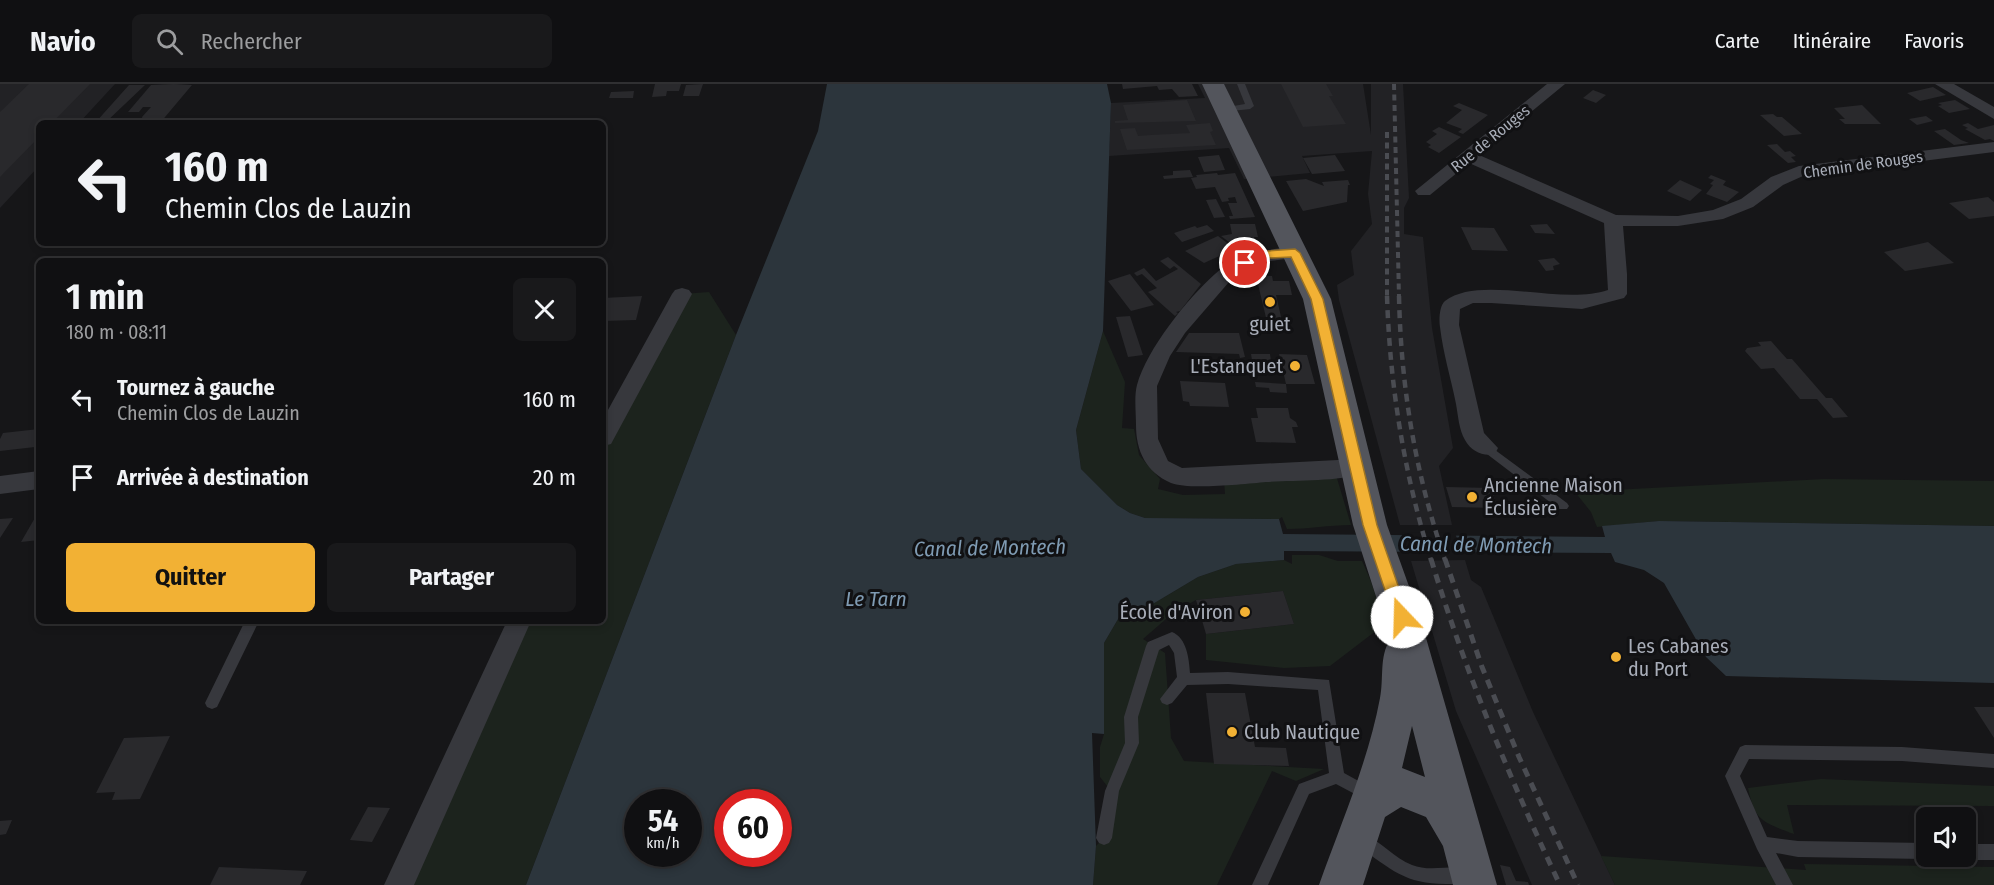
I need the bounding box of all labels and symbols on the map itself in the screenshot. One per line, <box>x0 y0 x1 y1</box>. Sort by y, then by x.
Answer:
street label: Rue de Rouges <box>1447 101 1534 176</box>
street label: Chemin de Rouges <box>1802 147 1924 182</box>
pin <box>1219 237 1270 288</box>
marker: guiet <box>1263 295 1277 309</box>
place label: guiet <box>1249 312 1291 336</box>
place label: L'Estanquet <box>1190 354 1283 378</box>
marker: L'Estanquet <box>1288 359 1302 373</box>
place label: Ancienne Maison Éclusière <box>1484 473 1623 520</box>
marker: Ancienne Maison Éclusière <box>1465 490 1479 504</box>
water label: Canal de Montech <box>1400 531 1552 559</box>
water label: Canal de Montech <box>914 534 1066 562</box>
position arrow <box>1370 585 1434 649</box>
water label: Le Tarn <box>845 586 907 612</box>
place label: École d'Aviron <box>1119 600 1233 624</box>
marker: École d'Aviron <box>1238 605 1252 619</box>
place label: Les Cabanes du Port <box>1628 634 1729 681</box>
marker: Les Cabanes du Port <box>1609 650 1623 664</box>
place label: Club Nautique <box>1244 720 1360 744</box>
marker: Club Nautique <box>1225 725 1239 739</box>
speed limit sign: 60 <box>714 789 792 867</box>

